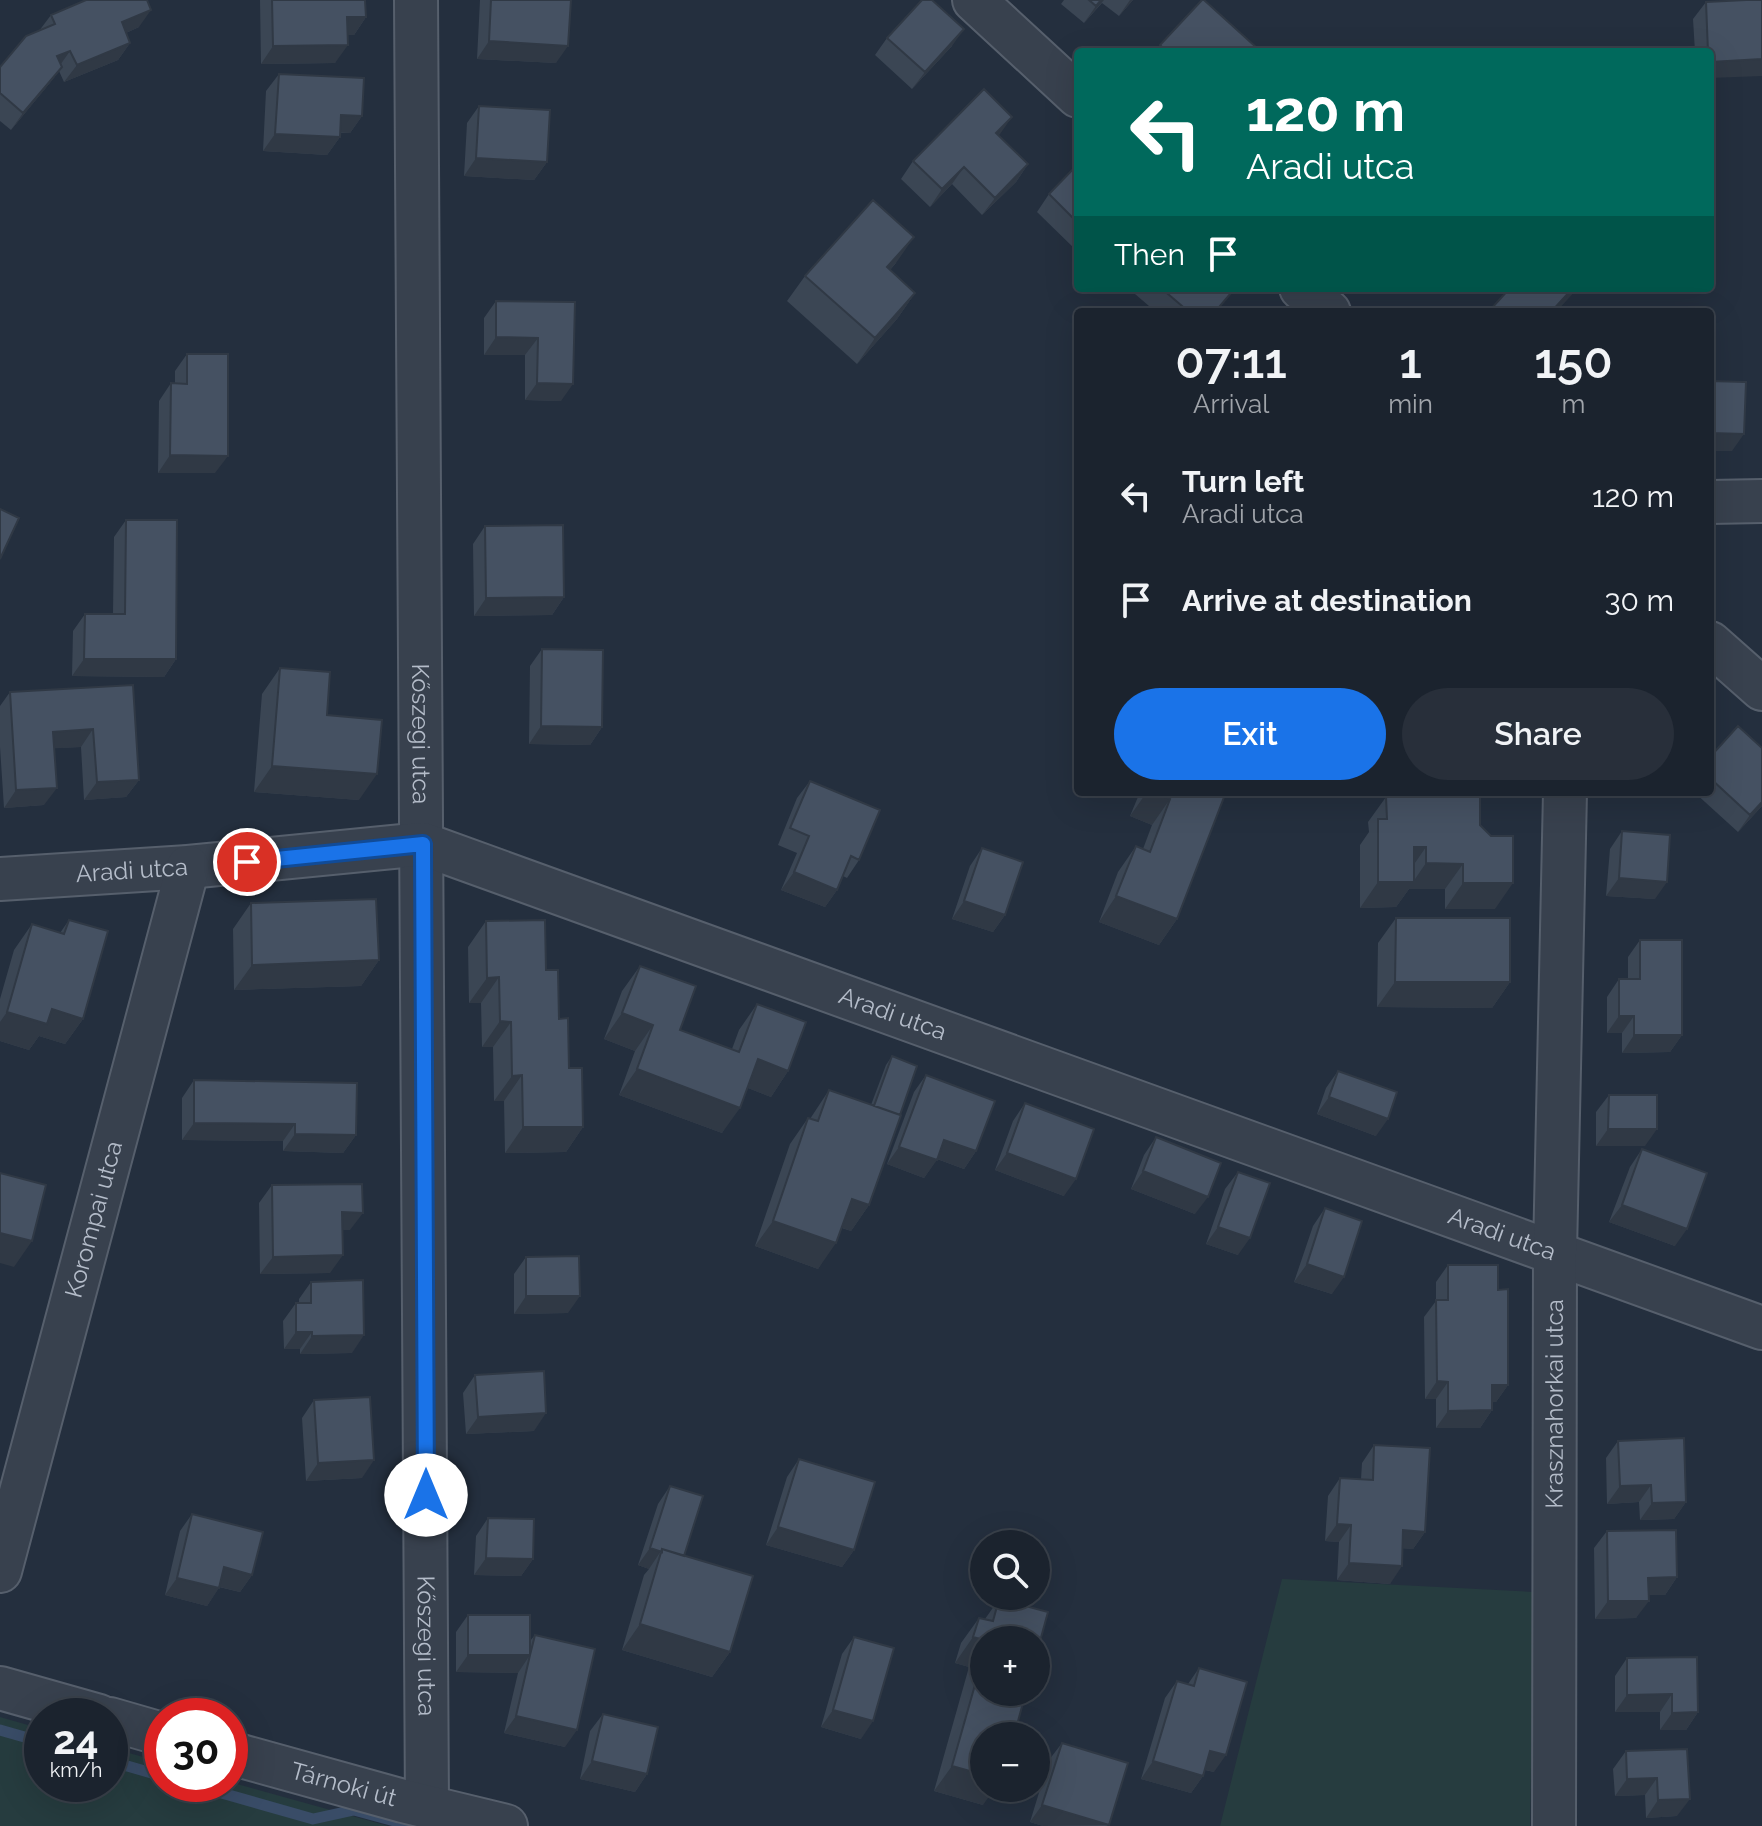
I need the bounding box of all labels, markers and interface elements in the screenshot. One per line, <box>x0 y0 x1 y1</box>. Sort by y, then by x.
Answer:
text: 120 m <box>1246 78 1405 144</box>
icon: left <box>1114 80 1218 184</box>
text: Aradi utca <box>1246 145 1414 187</box>
icon: arrive <box>1201 232 1245 276</box>
text: Then <box>1114 237 1185 272</box>
text: 07:11 <box>1175 333 1287 389</box>
text: 1 <box>1399 333 1422 389</box>
text: 150 <box>1534 333 1613 389</box>
text: Arrival <box>1193 389 1269 419</box>
text: min <box>1388 389 1433 419</box>
text: m <box>1562 389 1585 419</box>
text: Turn left <box>1182 464 1304 499</box>
icon: left <box>1114 474 1158 518</box>
text: 120 m <box>1592 479 1674 514</box>
text: Aradi utca <box>1182 499 1304 529</box>
icon: arrive <box>1114 578 1158 622</box>
text: Arrive at destination <box>1182 583 1472 618</box>
text: 30 m <box>1604 583 1674 618</box>
street label: Kőszegi utca <box>406 663 436 804</box>
button: Exit <box>1114 688 1386 780</box>
button: Share <box>1402 688 1674 780</box>
pin <box>213 828 281 896</box>
icon: arrive <box>225 840 269 884</box>
street label: Aradi utca <box>75 852 189 888</box>
street label: Aradi utca <box>835 981 951 1046</box>
street label: Korompai utca <box>59 1138 128 1301</box>
street label: Aradi utca <box>1445 1201 1560 1266</box>
street label: Krasznahorkai utca <box>1540 1299 1569 1509</box>
position arrow <box>384 1453 468 1537</box>
map controls <box>970 1530 1050 1802</box>
button: search <box>970 1530 1050 1610</box>
street label: Kőszegi utca <box>412 1575 441 1716</box>
button: + <box>970 1626 1050 1706</box>
speed limit sign: 30 <box>144 1698 248 1802</box>
text: 24 <box>53 1716 99 1763</box>
button: − <box>970 1722 1050 1802</box>
street label: Tárnoki út <box>288 1756 400 1813</box>
text: km/h <box>50 1758 102 1782</box>

